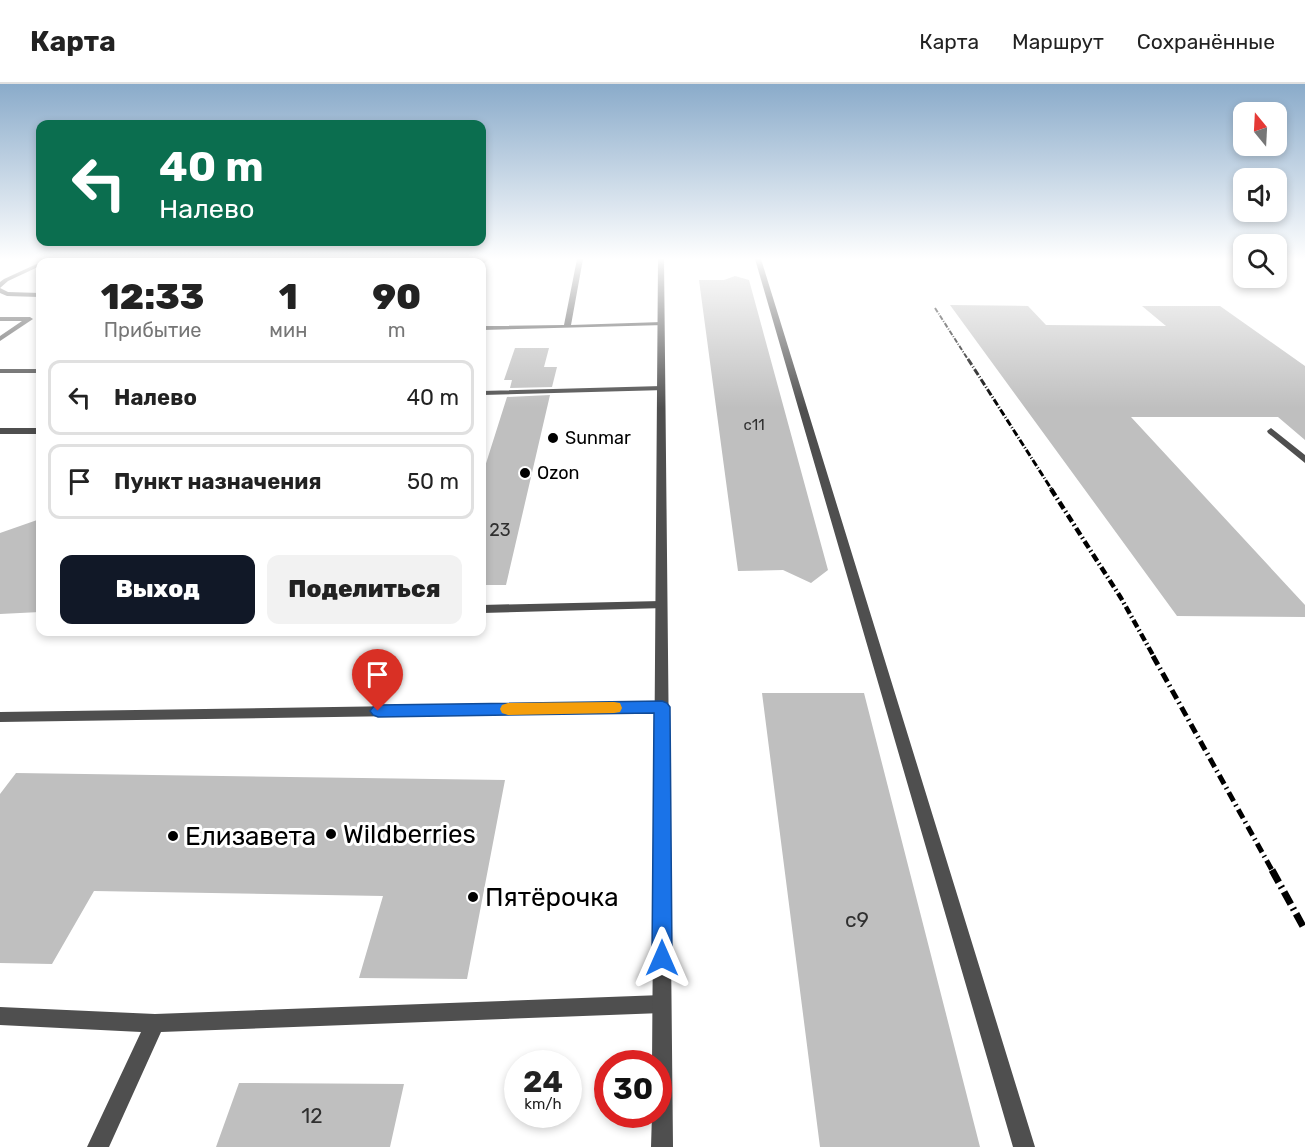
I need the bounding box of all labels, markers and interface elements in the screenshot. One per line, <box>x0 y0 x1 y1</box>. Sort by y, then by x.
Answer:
text: Карта <box>30 25 116 58</box>
text: Карта <box>919 29 979 54</box>
text: Маршрут <box>1012 29 1104 54</box>
text: Сохранённые <box>1137 29 1275 54</box>
north arrow <box>1233 102 1287 156</box>
map controls <box>1233 102 1287 288</box>
text: 40 m <box>159 142 264 192</box>
icon: left <box>60 144 138 222</box>
button: sound <box>1233 168 1287 222</box>
text: Налево <box>159 193 255 225</box>
button: search <box>1233 234 1287 288</box>
text: 12:33 <box>101 275 204 318</box>
text: 1 <box>279 275 298 318</box>
text: 90 <box>372 275 421 318</box>
text: Прибытие <box>104 318 202 342</box>
text: мин <box>269 318 307 342</box>
text: m <box>388 318 406 342</box>
icon: left <box>63 381 96 414</box>
text: Налево <box>114 384 197 411</box>
text: 40 m <box>406 384 459 411</box>
house number: с11 <box>743 416 765 434</box>
place label: Sunmar <box>565 427 631 449</box>
marker: Sunmar <box>546 431 560 445</box>
place label: Ozon <box>537 462 579 484</box>
icon: arrive <box>63 465 96 498</box>
marker: Ozon <box>518 466 532 480</box>
text: Пункт назначения <box>114 468 322 495</box>
text: 50 m <box>407 468 459 495</box>
house number: 23 <box>489 519 511 541</box>
button: Выход <box>60 555 255 624</box>
button: Поделиться <box>267 555 462 624</box>
pin <box>352 649 403 711</box>
icon: arrive <box>361 658 394 691</box>
place label: Wildberries <box>343 819 476 850</box>
place label: Елизавета <box>185 821 316 852</box>
marker: Wildberries <box>324 827 338 841</box>
marker: Елизавета <box>166 829 180 843</box>
place label: Пятёрочка <box>485 882 619 913</box>
marker: Пятёрочка <box>466 890 480 904</box>
house number: с9 <box>845 907 869 932</box>
position arrow <box>630 926 694 990</box>
speed limit sign: 30 <box>594 1050 672 1128</box>
text: 24 <box>523 1064 563 1100</box>
text: km/h <box>524 1095 562 1113</box>
house number: 12 <box>301 1103 323 1128</box>

